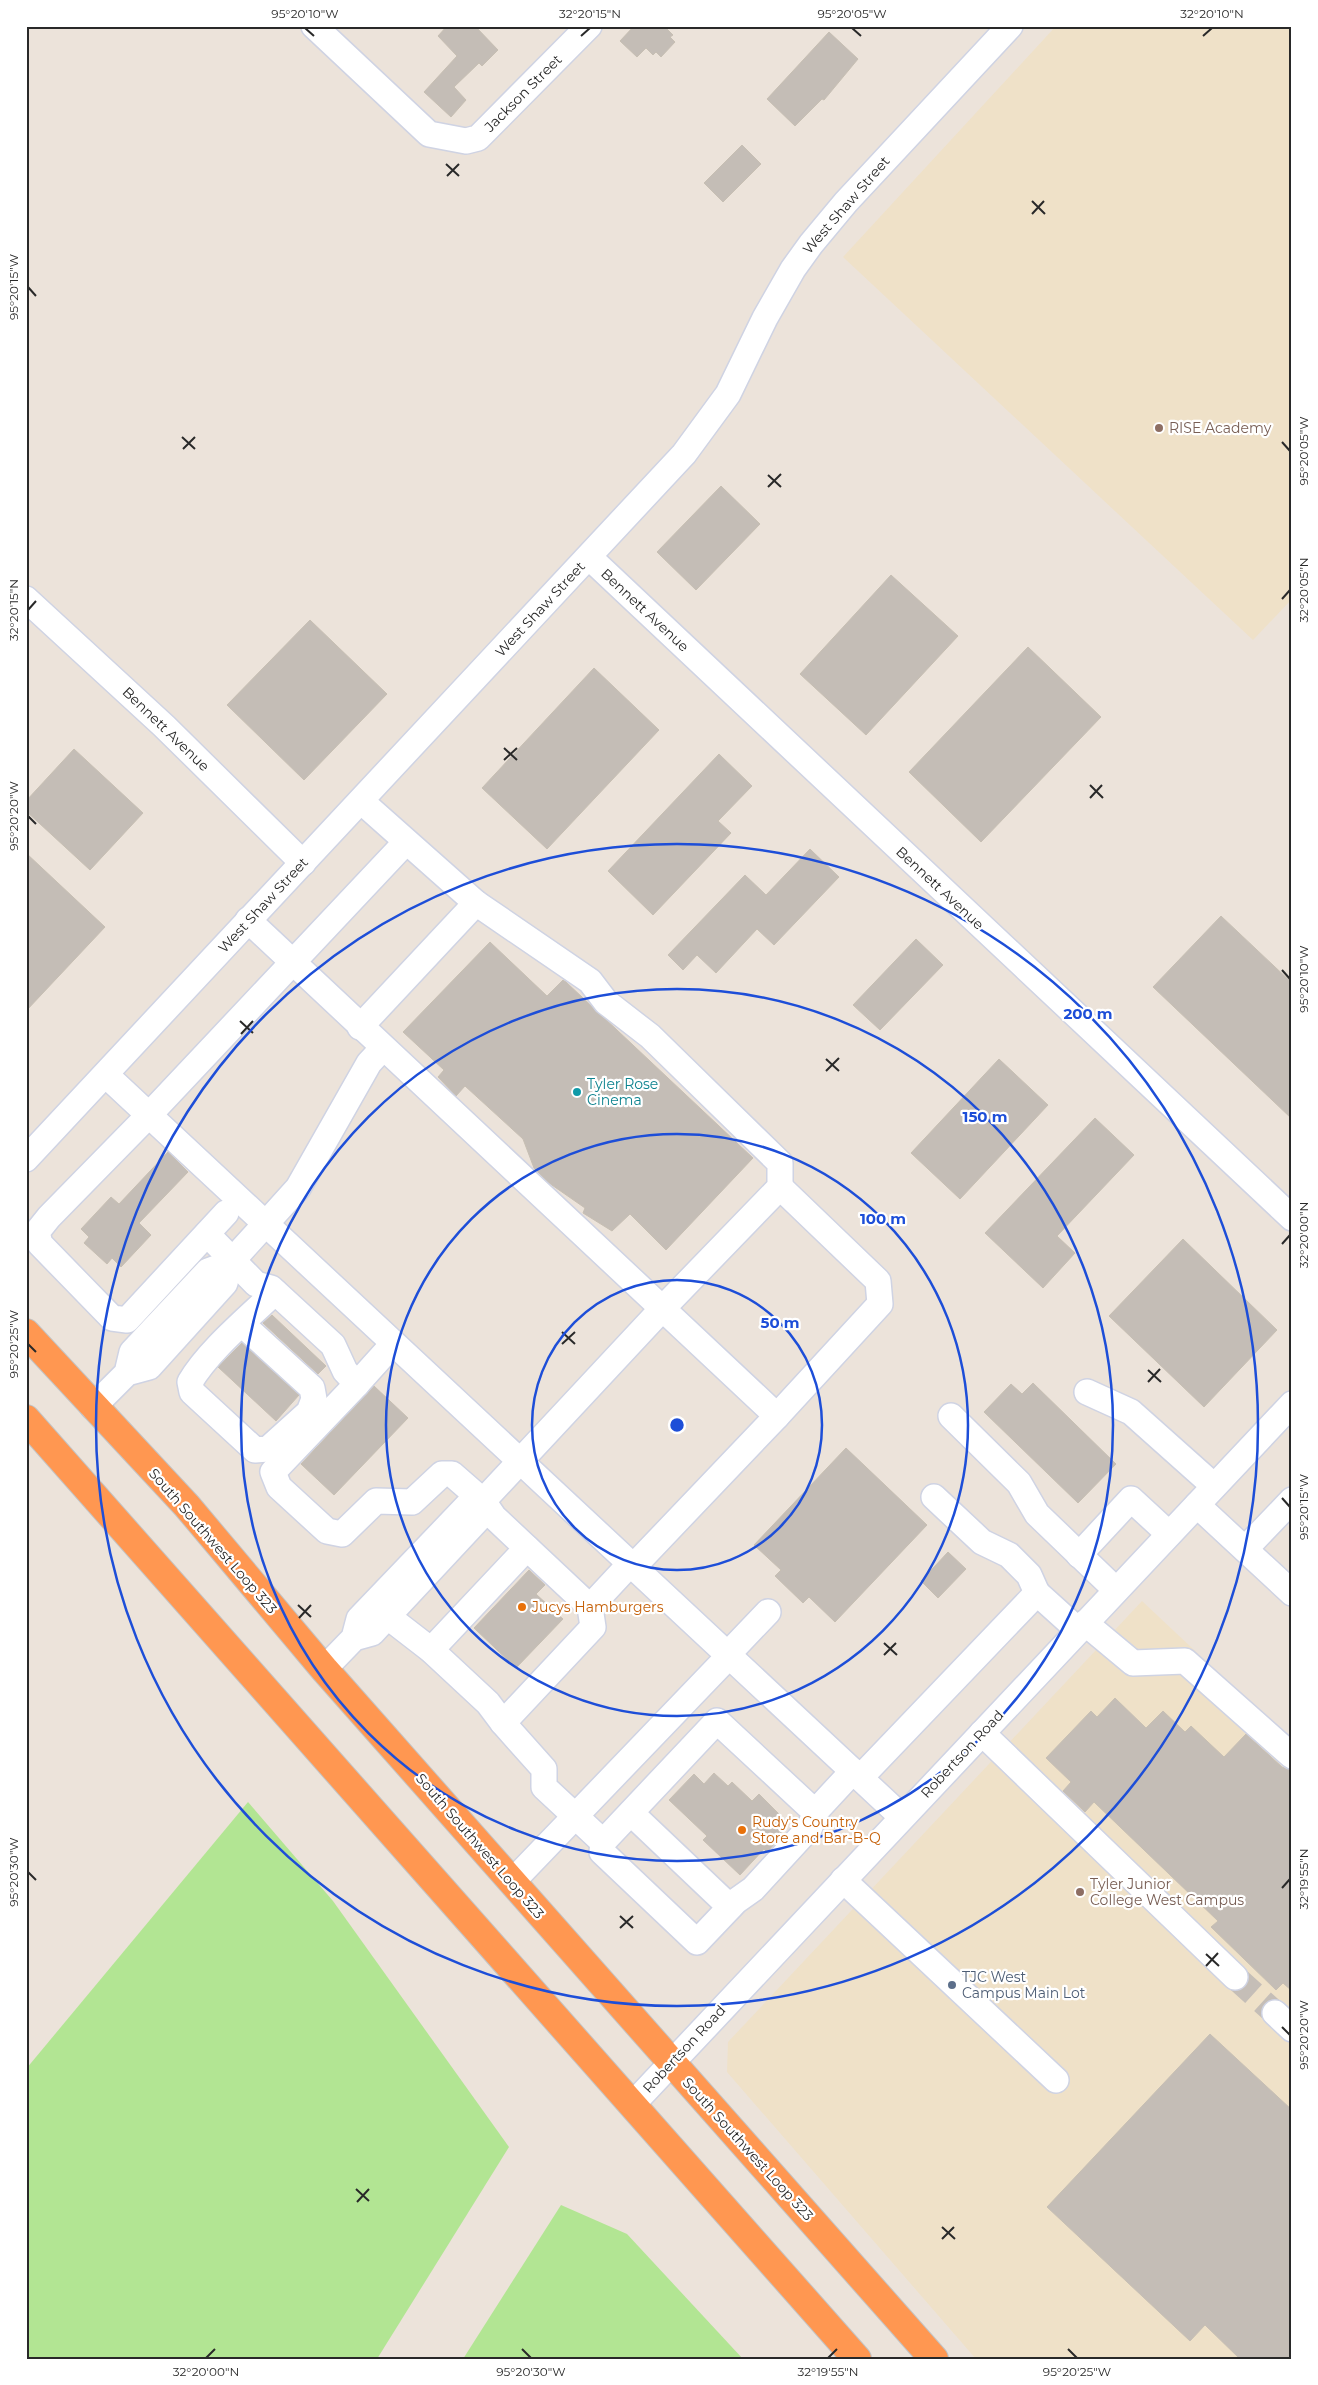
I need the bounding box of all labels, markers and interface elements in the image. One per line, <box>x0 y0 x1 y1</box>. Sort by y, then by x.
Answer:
text: 95°20'10"W <box>271 6 339 21</box>
text: 32°20'15"N <box>559 6 621 21</box>
text: 95°20'05"W <box>817 6 887 21</box>
text: 32°20'10"N <box>1180 6 1244 21</box>
street label: Jackson Street <box>480 50 566 136</box>
street label: West Shaw Street <box>799 152 894 258</box>
text: 95°20'15"W <box>6 254 21 320</box>
text: 95°20'05"W <box>1296 416 1311 486</box>
place label: RISE Academy <box>1169 419 1272 437</box>
marker: RISE Academy <box>1153 422 1165 434</box>
street label: West Shaw Street <box>491 557 589 660</box>
text: 32°20'05"N <box>1296 557 1311 623</box>
street label: Bennett Avenue <box>597 565 693 655</box>
text: 32°20'15"N <box>6 579 21 641</box>
street label: Bennett Avenue <box>119 683 213 775</box>
text: 95°20'20"W <box>6 781 21 851</box>
street label: Bennett Avenue <box>892 843 988 933</box>
street label: West Shaw Street <box>214 853 312 956</box>
text: 95°20'10"W <box>1296 945 1311 1013</box>
text: 200 m <box>1063 1004 1113 1023</box>
place label: Tyler Rose Cinema <box>587 1075 658 1109</box>
marker: Tyler Rose Cinema <box>571 1086 583 1098</box>
text: 150 m <box>963 1107 1007 1126</box>
text: 32°20'00"N <box>1296 1202 1311 1268</box>
text: 100 m <box>860 1209 906 1228</box>
text: 95°20'25"W <box>6 1310 21 1378</box>
text: 50 m <box>760 1313 800 1332</box>
centre of rings <box>668 1416 686 1434</box>
street label: South Southwest Loop 323 <box>145 1465 281 1617</box>
text: 95°20'15"W <box>1296 1474 1311 1540</box>
place label: Jucys Hamburgers <box>531 1598 664 1616</box>
marker: Jucys Hamburgers <box>516 1601 528 1613</box>
street label: Robertson Road <box>917 1706 1007 1802</box>
street label: South Southwest Loop 323 <box>412 1770 548 1922</box>
place label: Rudy's Country Store and Bar-B-Q <box>752 1813 881 1847</box>
marker: Rudy's Country Store and Bar-B-Q <box>736 1824 748 1836</box>
text: 95°20'30"W <box>6 1837 21 1907</box>
text: 32°19'55"N <box>1296 1848 1311 1910</box>
place label: Tyler Junior College West Campus <box>1090 1875 1244 1909</box>
marker: Tyler Junior College West Campus <box>1074 1886 1086 1898</box>
place label: TJC West Campus Main Lot <box>962 1968 1086 2002</box>
marker: TJC West Campus Main Lot <box>946 1979 958 1991</box>
text: 95°20'20"W <box>1296 2000 1311 2070</box>
street label: Robertson Road <box>639 2001 729 2097</box>
street label: South Southwest Loop 323 <box>679 2074 817 2224</box>
text: 32°20'00"N <box>173 2364 239 2379</box>
text: 95°20'30"W <box>496 2364 566 2379</box>
text: 32°19'55"N <box>797 2364 859 2379</box>
text: 95°20'25"W <box>1043 2364 1111 2379</box>

